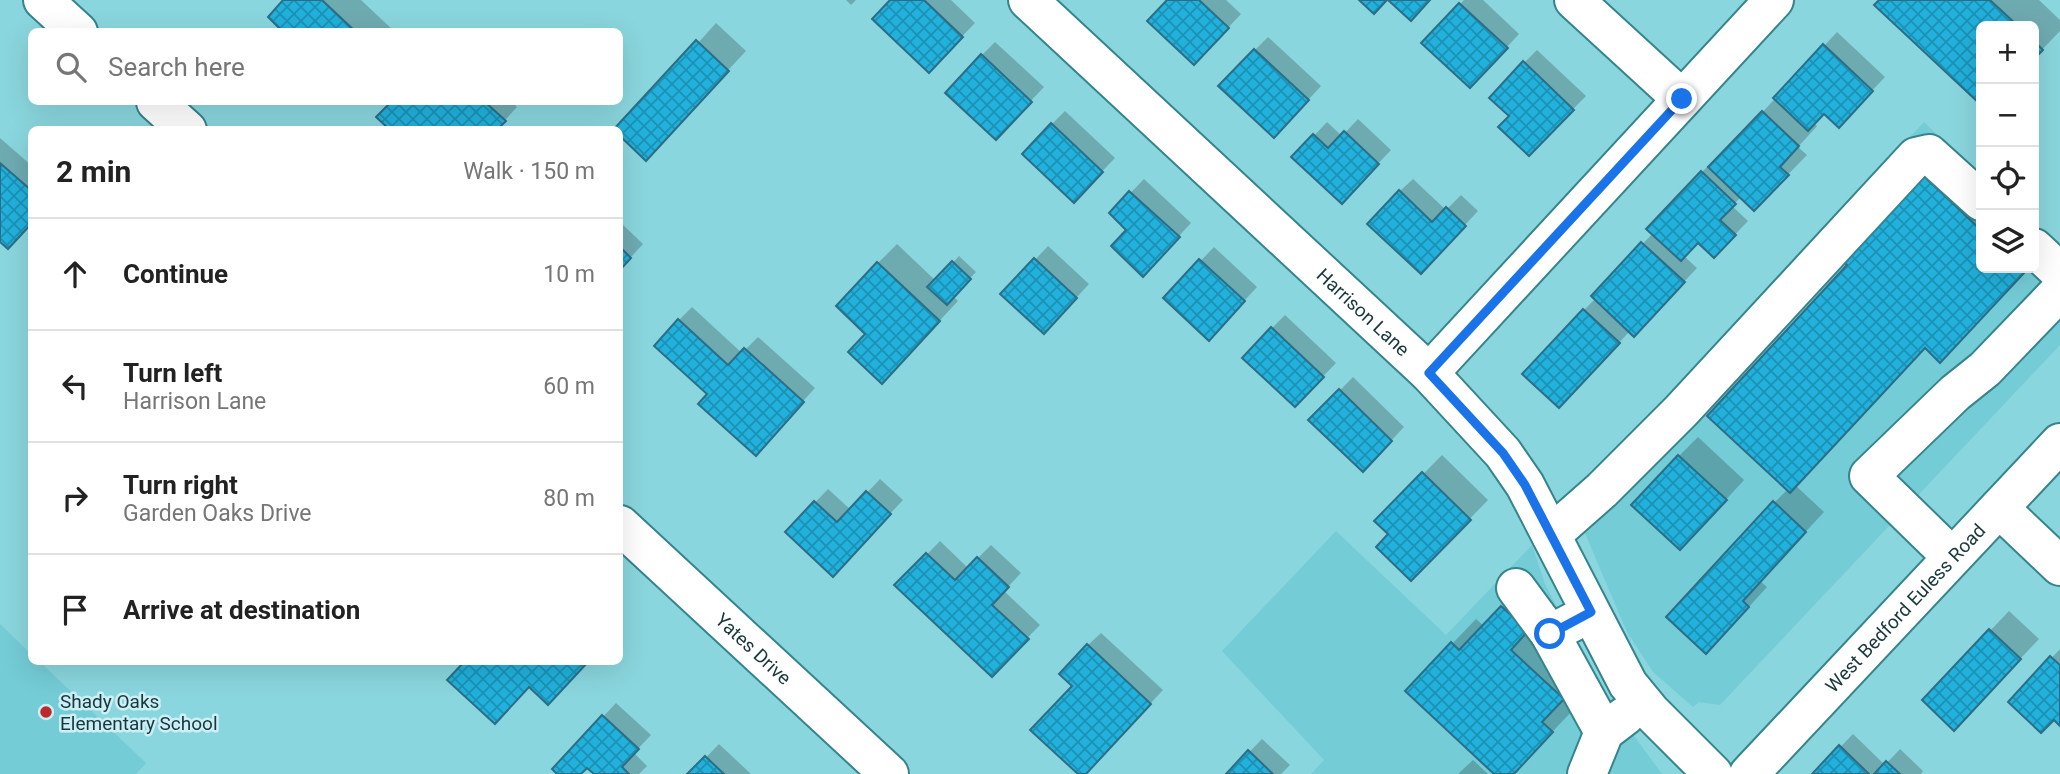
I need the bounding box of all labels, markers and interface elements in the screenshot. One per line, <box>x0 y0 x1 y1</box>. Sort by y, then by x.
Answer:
map controls <box>1976 21 2039 273</box>
button: + <box>1976 21 2039 84</box>
search box <box>28 28 623 105</box>
icon: search <box>52 48 90 86</box>
text: Search here <box>108 52 245 82</box>
route end <box>1666 83 1697 114</box>
button: − <box>1976 84 2039 147</box>
button: locate <box>1976 147 2039 210</box>
text: 2 min <box>56 154 131 189</box>
text: Walk · 150 m <box>463 158 595 185</box>
button: layers <box>1976 210 2039 273</box>
icon: ahead <box>56 255 94 293</box>
text: Continue <box>123 259 228 289</box>
text: 10 m <box>543 261 595 288</box>
street label: Harrison Lane <box>1312 263 1415 361</box>
text: Turn left <box>123 358 222 388</box>
icon: left <box>56 367 94 405</box>
text: 60 m <box>543 373 595 400</box>
text: Harrison Lane <box>123 388 266 415</box>
text: Turn right <box>123 470 238 500</box>
icon: right <box>56 479 94 517</box>
text: 80 m <box>543 485 595 512</box>
text: Garden Oaks Drive <box>123 500 312 527</box>
street label: West Bedford Euless Road <box>1820 519 1990 697</box>
icon: arrive <box>56 591 94 629</box>
text: Arrive at destination <box>123 595 360 625</box>
street label: Yates Drive <box>711 608 796 689</box>
route start <box>1534 618 1565 649</box>
place label: Shady Oaks Elementary School <box>60 690 218 735</box>
marker: Shady Oaks Elementary School <box>38 704 54 720</box>

